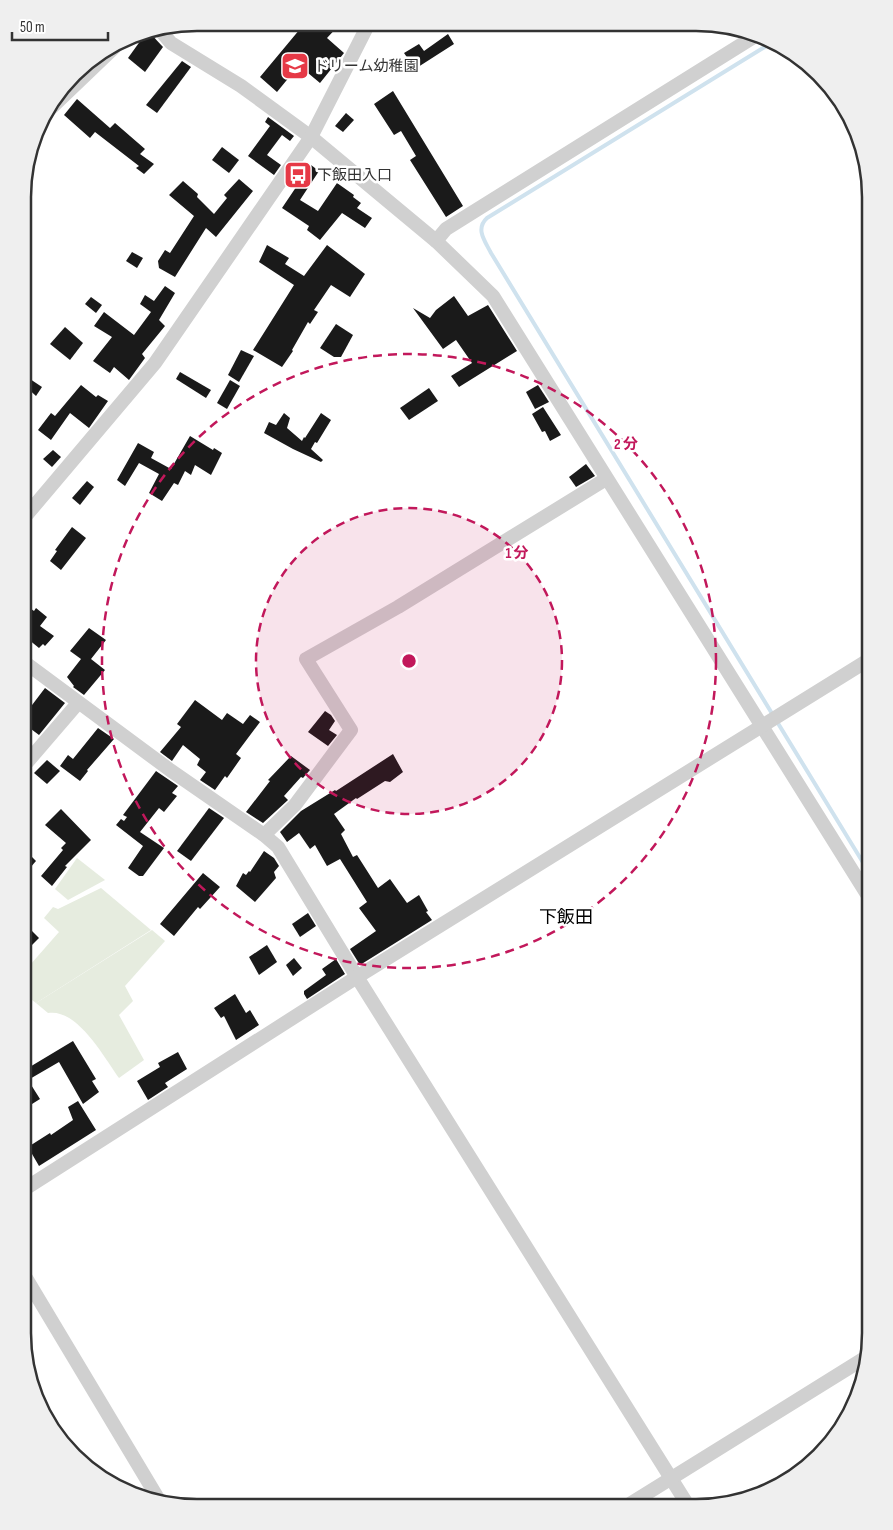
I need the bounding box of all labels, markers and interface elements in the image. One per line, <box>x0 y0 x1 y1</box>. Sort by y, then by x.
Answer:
scale bar <box>12 10 109 42</box>
text: 50 m <box>20 18 45 37</box>
school or university icon: ドリーム幼稚園 <box>280 51 310 81</box>
place label: ドリーム幼稚園 <box>314 57 419 76</box>
bus stop icon: 下飯田入口 <box>283 160 313 190</box>
place label: 下飯田入口 <box>317 166 392 185</box>
text: 2 分 <box>614 435 638 454</box>
text: 1 分 <box>505 544 529 563</box>
centre of rings <box>400 652 418 670</box>
district label: 下飯田 <box>539 907 593 928</box>

